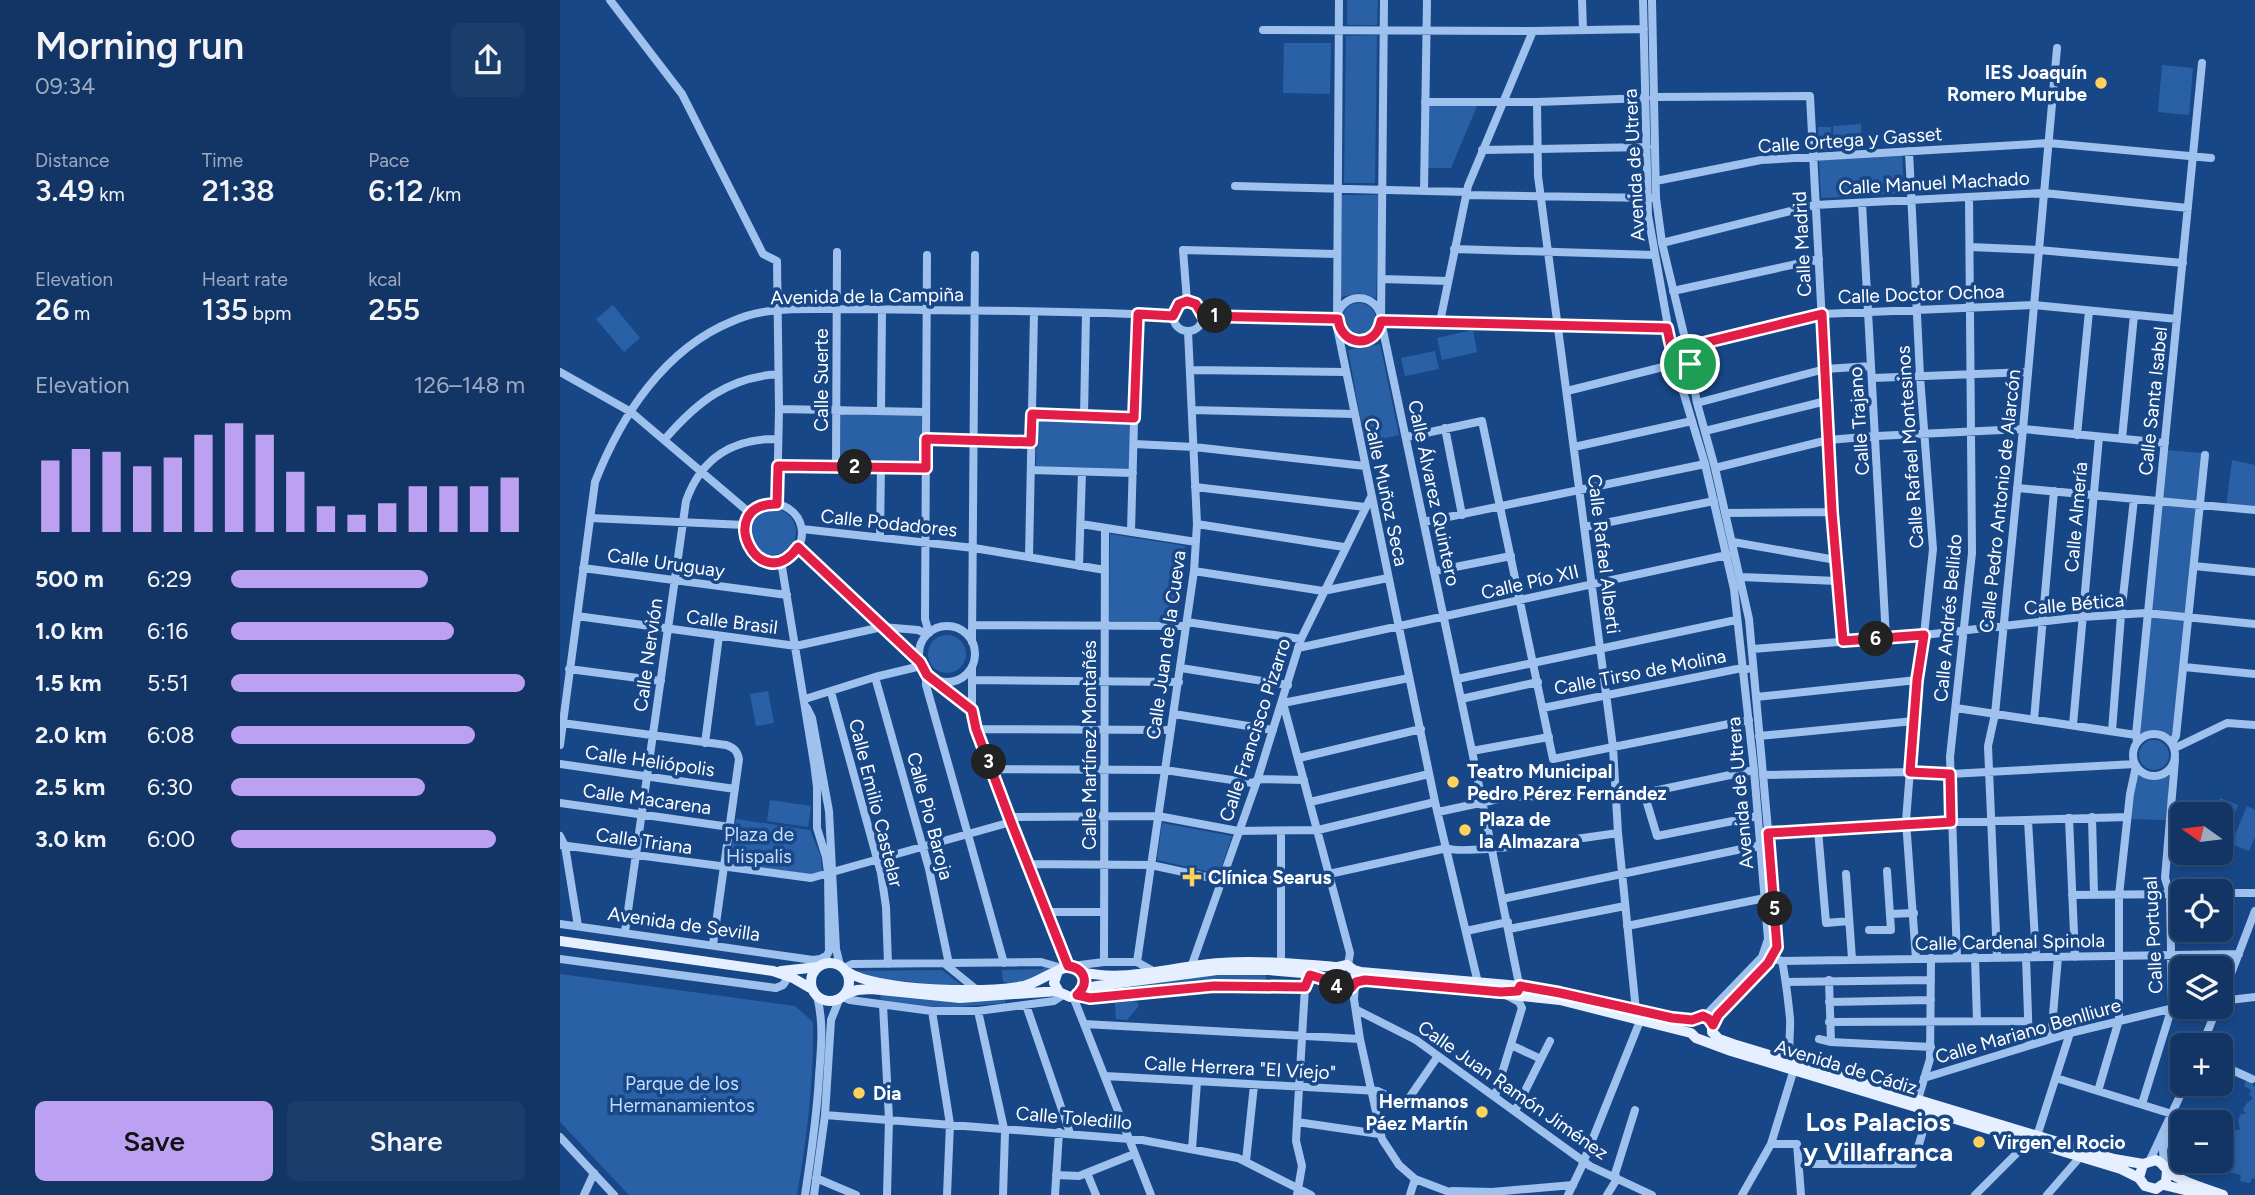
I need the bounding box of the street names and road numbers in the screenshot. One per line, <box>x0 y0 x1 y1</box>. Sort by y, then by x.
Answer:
street label: Avenida de Utrera <box>1619 88 1649 242</box>
street label: Calle Ortega y Gasset <box>1757 122 1943 158</box>
street label: Calle Manuel Machado <box>1838 167 2030 199</box>
street label: Calle Madrid <box>1788 191 1816 297</box>
street label: Calle Doctor Ochoa <box>1837 280 2005 308</box>
street label: Avenida de la Campiña <box>770 283 964 309</box>
street label: Calle Santa Isabel <box>2134 325 2172 477</box>
street label: Calle Suerte <box>810 328 833 432</box>
street label: Calle Rafael Montesinos <box>1891 345 1929 549</box>
street label: Calle Trajano <box>1844 366 1874 476</box>
street label: Calle Pedro Antonio de Alarcón <box>1975 368 2025 634</box>
street label: Calle Álvarez Quintero <box>1403 398 1465 588</box>
street label: Calle Muñoz Seca <box>1359 416 1413 568</box>
street label: Calle Almería <box>2060 461 2092 573</box>
street label: Calle Rafael Alberti <box>1583 473 1625 635</box>
street label: Calle Podadores <box>820 504 959 542</box>
street label: Calle Andrés Bellido <box>1929 533 1967 703</box>
street label: Calle Uruguay <box>606 543 726 583</box>
street label: Calle Juan de la Cueva <box>1141 549 1191 741</box>
street label: Calle Pío XII <box>1479 560 1581 604</box>
street label: Calle Bética <box>2023 588 2125 620</box>
street label: Calle Nervión <box>629 597 667 713</box>
street label: Calle Brasil <box>685 605 779 639</box>
street label: Calle Francisco Pizarro <box>1214 635 1296 825</box>
street label: Calle Martínez Montañés <box>1078 640 1101 850</box>
street label: Calle Tirso de Molina <box>1552 644 1728 700</box>
street label: Calle Emilio Castelar <box>844 716 908 890</box>
street label: Avenida de Utrera <box>1722 716 1758 870</box>
street label: Calle Heliópolis <box>584 741 716 782</box>
street label: Calle Pio Baroja <box>902 750 958 882</box>
street label: Calle Macarena <box>581 779 713 819</box>
street label: Calle Triana <box>594 823 694 859</box>
street label: Calle Portugal <box>2138 876 2168 994</box>
street label: Avenida de Sevilla <box>606 902 762 946</box>
street label: Calle Cardenal Spinola <box>1915 929 2105 955</box>
street label: Calle Mariano Benlliure <box>1932 993 2124 1069</box>
street label: Calle Juan Ramón Jiménez <box>1413 1015 1613 1165</box>
street label: Avenida de Cádiz <box>1772 1034 1920 1100</box>
street label: Calle Herrera "El Viejo" <box>1144 1051 1336 1085</box>
street label: Calle Toledillo <box>1015 1101 1133 1135</box>

